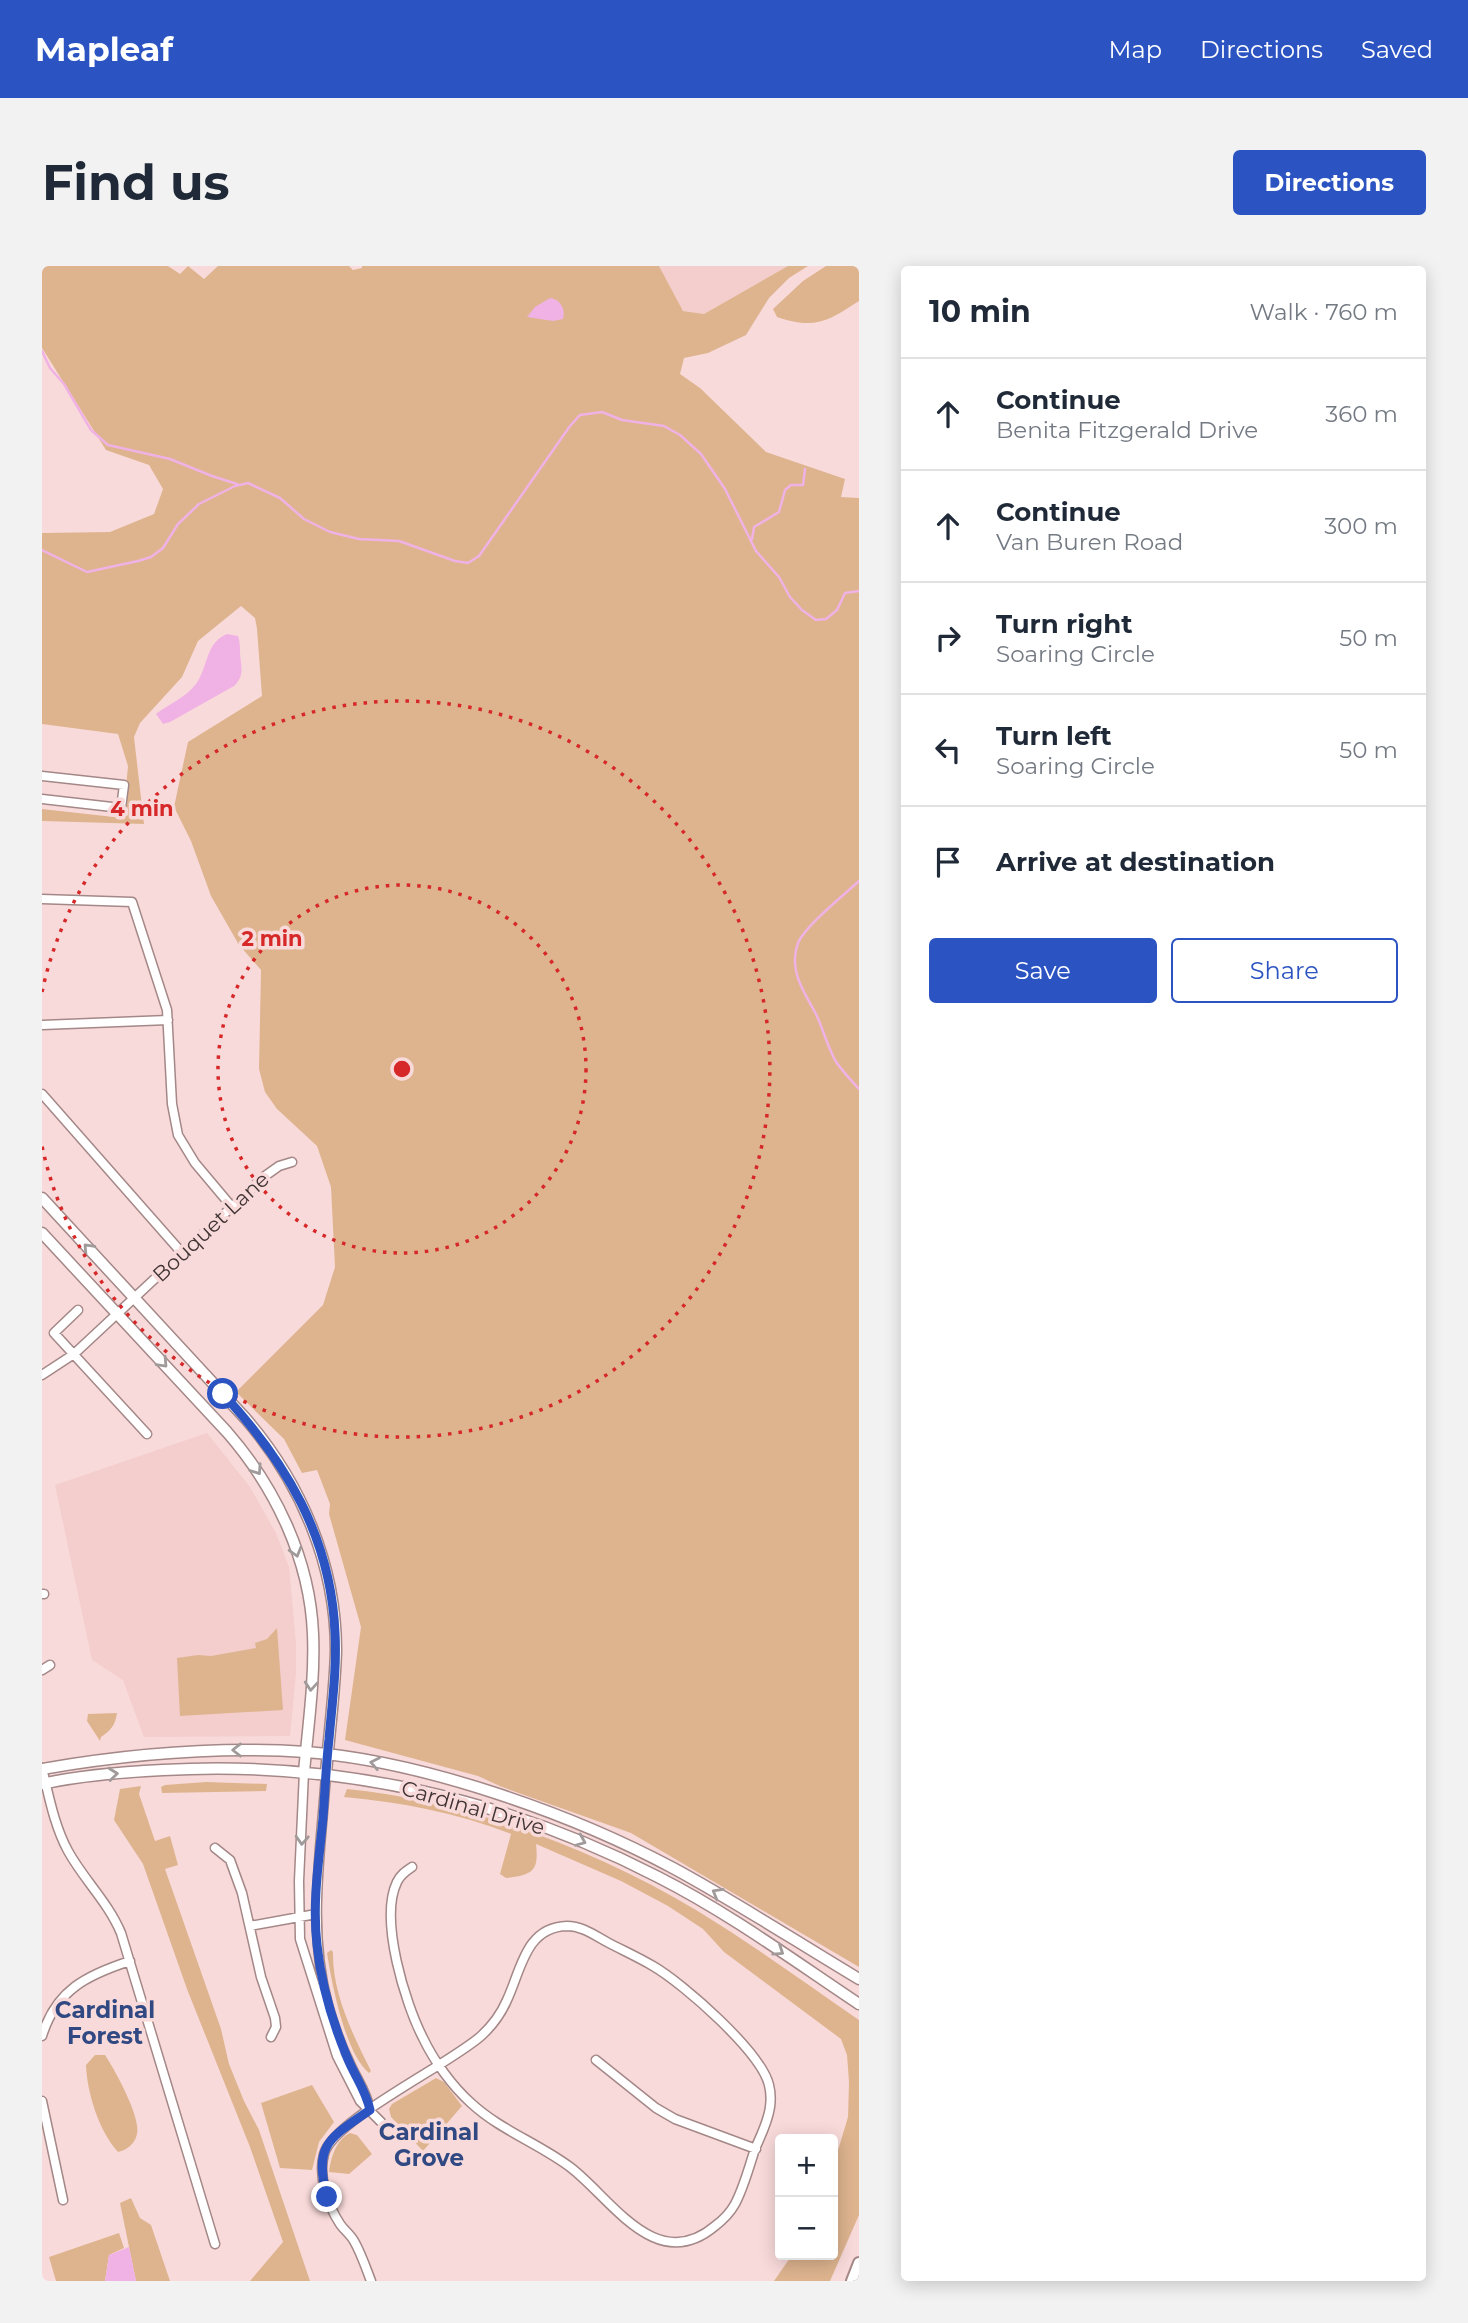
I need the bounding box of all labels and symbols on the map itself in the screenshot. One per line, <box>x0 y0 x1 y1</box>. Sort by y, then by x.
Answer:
text: 4 min <box>110 796 174 821</box>
text: 2 min <box>241 926 303 951</box>
centre of rings <box>390 1057 414 1081</box>
street label: Bouquet Lane <box>147 1166 274 1287</box>
one-way arrow <box>84 1243 96 1256</box>
one-way arrow <box>155 1355 167 1368</box>
route start <box>207 1378 238 1409</box>
one-way arrow <box>249 1462 261 1475</box>
one-way arrow <box>288 1546 303 1558</box>
one-way arrow <box>303 1681 318 1692</box>
one-way arrow <box>232 1742 242 1758</box>
one-way arrow <box>369 1756 381 1771</box>
one-way arrow <box>108 1766 119 1781</box>
street label: Cardinal Drive <box>399 1775 548 1840</box>
one-way arrow <box>573 1833 586 1847</box>
one-way arrow <box>294 1835 309 1846</box>
one-way arrow <box>711 1888 724 1901</box>
one-way arrow <box>772 1942 785 1955</box>
district label: Cardinal Forest <box>55 1996 155 2050</box>
district label: Cardinal Grove <box>379 2118 479 2172</box>
route end <box>311 2181 342 2212</box>

